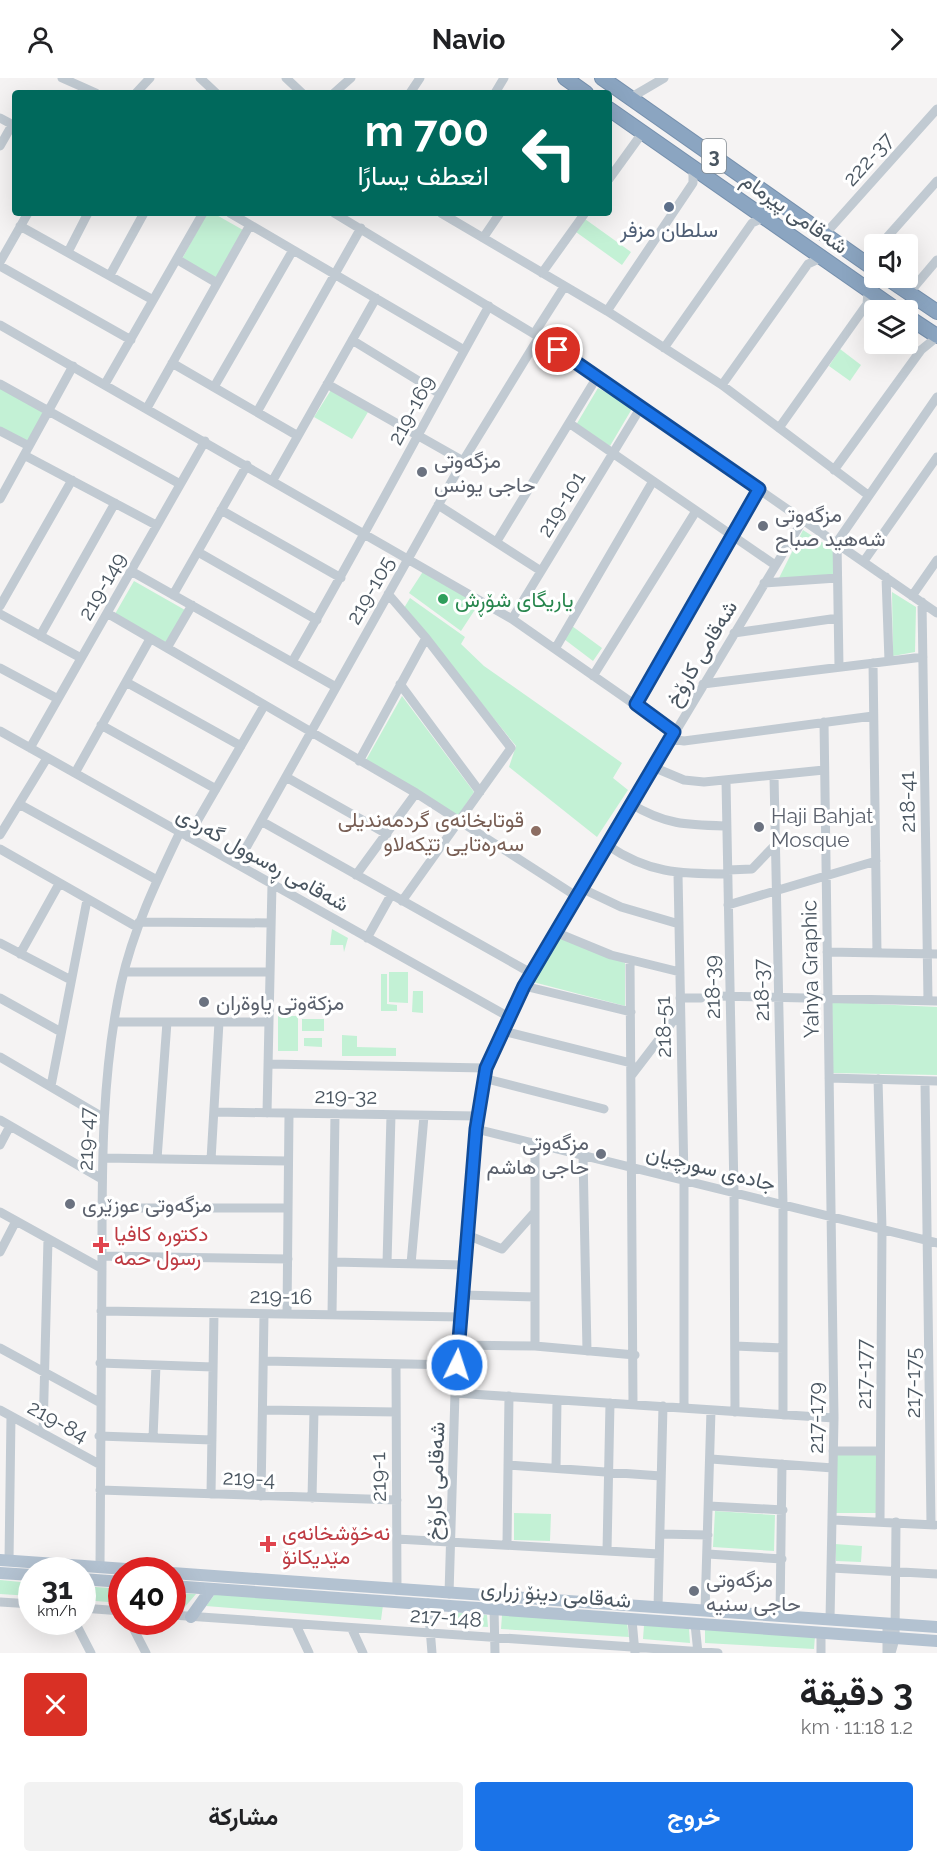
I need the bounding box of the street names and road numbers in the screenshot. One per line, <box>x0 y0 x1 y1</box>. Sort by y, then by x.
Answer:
street label: 222-37 <box>838 127 899 191</box>
road number: 3 <box>702 139 726 173</box>
street label: شەقامی پیرمام <box>736 167 853 261</box>
street label: 219-169 <box>382 371 440 449</box>
street label: 219-101 <box>532 467 590 541</box>
street label: 219-149 <box>73 548 131 624</box>
street label: 219-105 <box>341 552 399 628</box>
street label: شەقامی کارۆخ <box>660 596 744 711</box>
street label: 218-41 <box>894 771 920 833</box>
street label: شەقامی ڕەسوول گەردی <box>170 801 354 921</box>
street label: Yahya Graphic <box>796 900 824 1038</box>
street label: 218-39 <box>699 955 725 1019</box>
street label: 218-37 <box>748 958 774 1022</box>
street label: 218-51 <box>650 996 676 1058</box>
street label: 219-32 <box>315 1083 377 1109</box>
street label: 219-47 <box>72 1106 100 1171</box>
street label: جادەی سورچیان <box>643 1140 778 1198</box>
street label: 219-16 <box>249 1283 313 1309</box>
street label: 217-177 <box>851 1338 876 1409</box>
street label: 217-175 <box>900 1348 925 1418</box>
street label: 217-179 <box>803 1382 828 1454</box>
street label: 219-84 <box>24 1394 92 1448</box>
street label: شەقامی کارۆخ <box>420 1421 452 1541</box>
street label: 219-1 <box>365 1452 391 1502</box>
street label: 219-4 <box>222 1465 276 1491</box>
street label: شەقامی دینۆ زراری <box>480 1575 632 1614</box>
street label: 217-148 <box>409 1602 483 1632</box>

